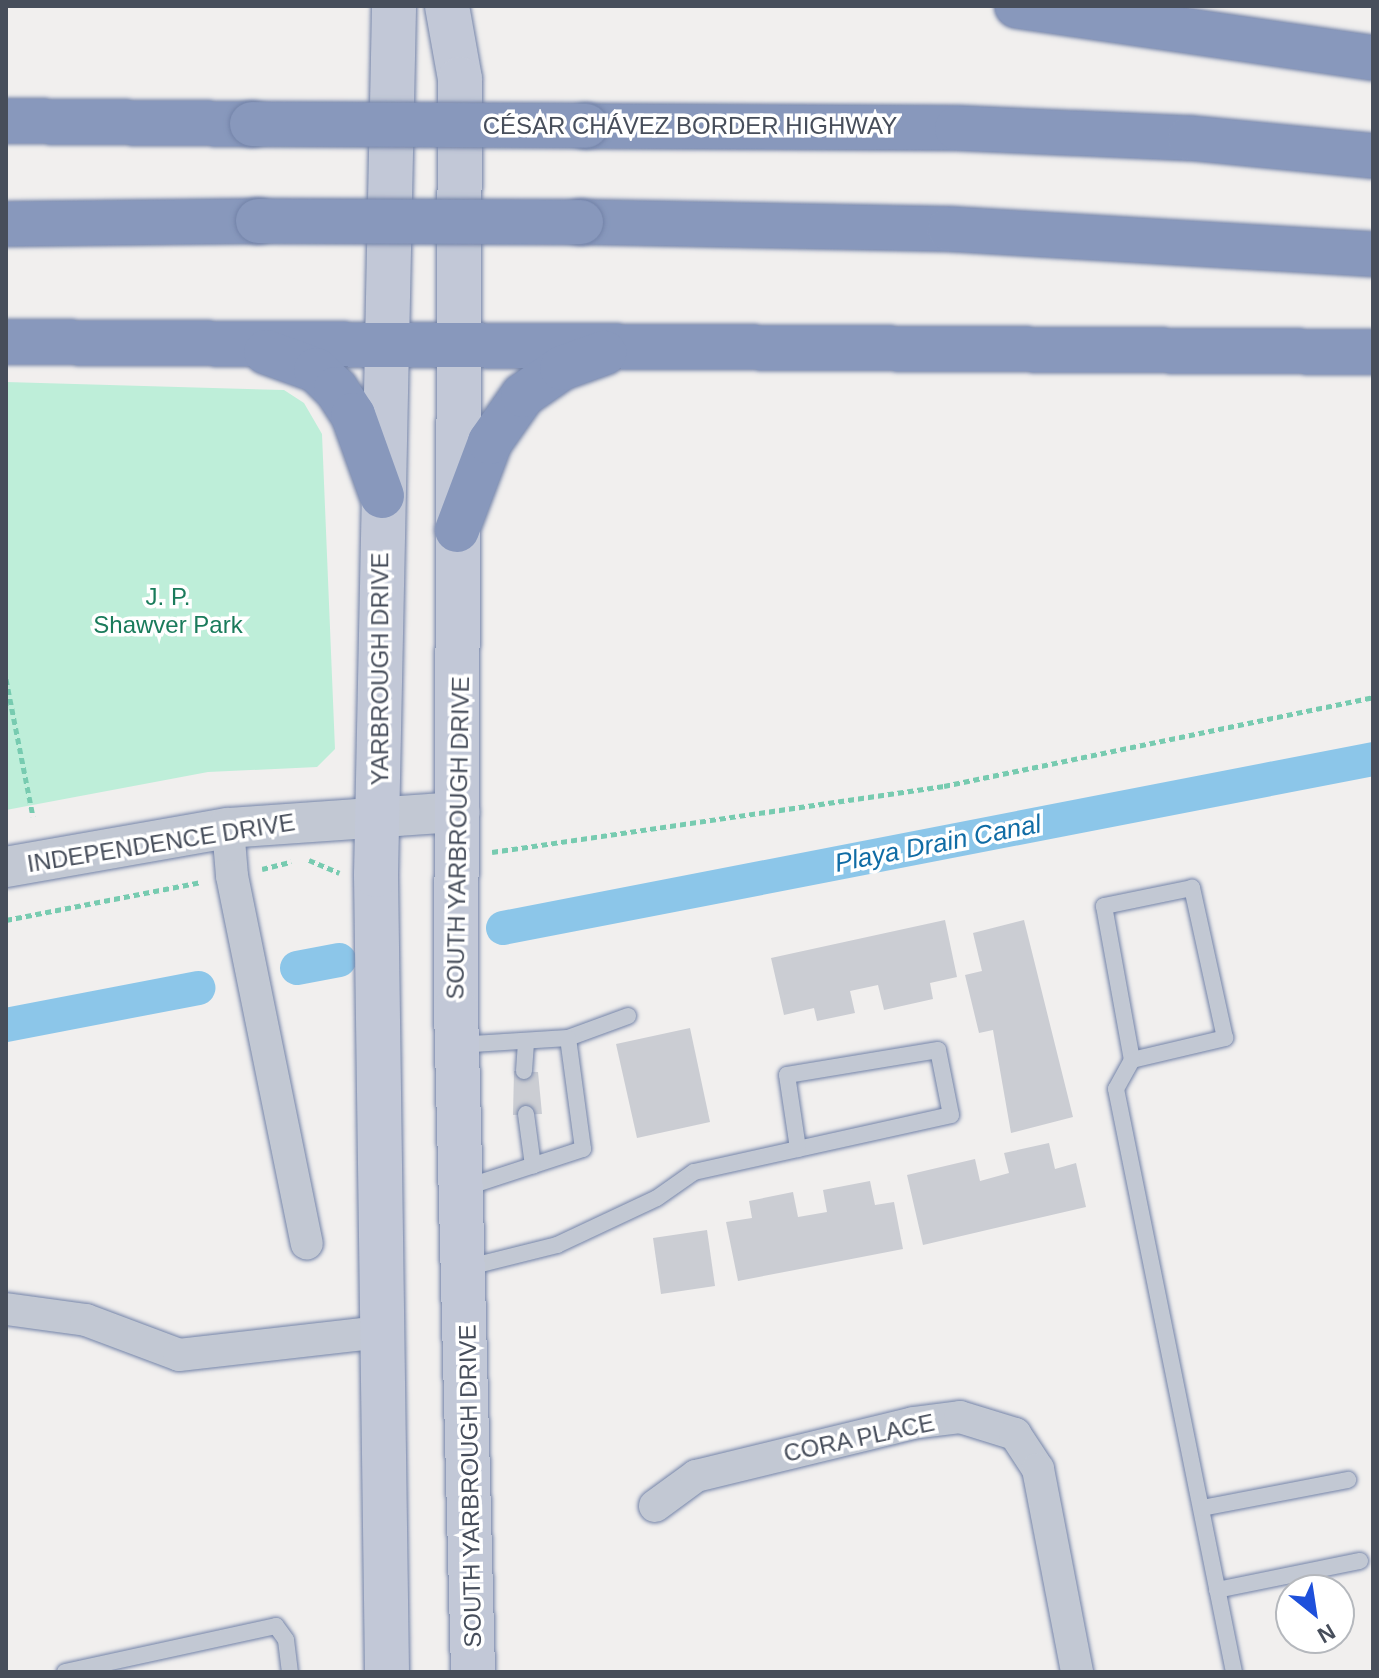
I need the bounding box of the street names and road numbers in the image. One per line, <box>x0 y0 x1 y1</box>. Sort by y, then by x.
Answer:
street label: CÉSAR CHÁVEZ BORDER HIGHWAY <box>483 112 897 140</box>
street label: YARBROUGH DRIVE <box>366 553 394 785</box>
street label: SOUTH YARBROUGH DRIVE <box>441 676 475 1000</box>
street label: INDEPENDENCE DRIVE <box>25 808 297 878</box>
street label: SOUTH YARBROUGH DRIVE <box>453 1324 487 1648</box>
street label: CORA PLACE <box>780 1408 938 1468</box>

